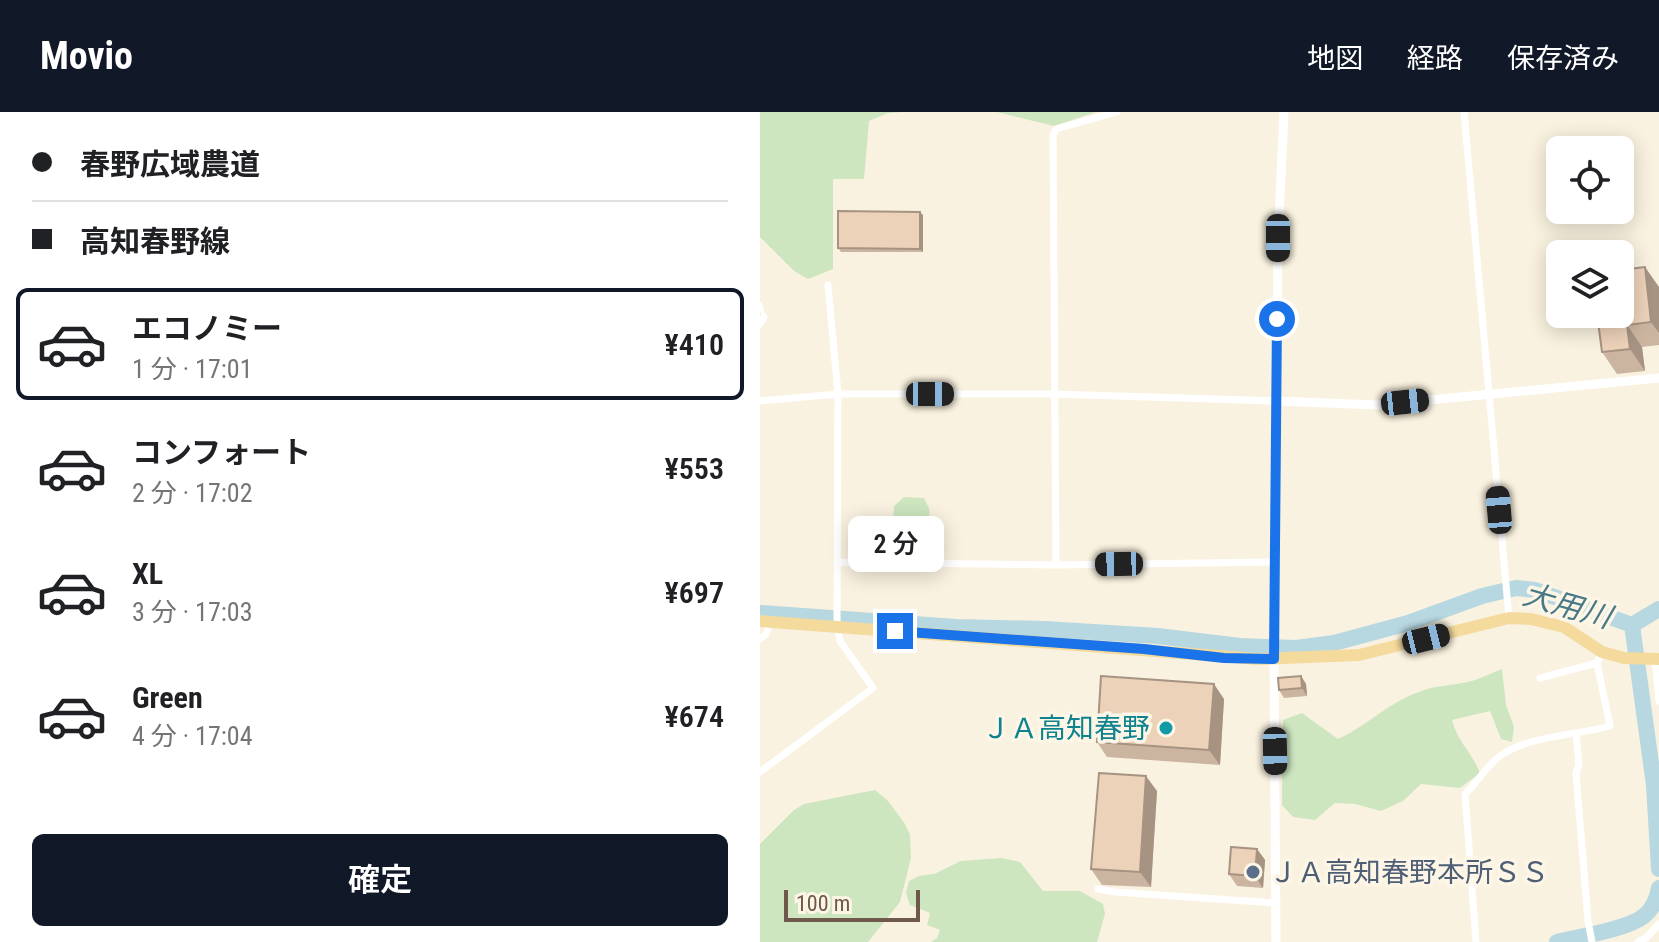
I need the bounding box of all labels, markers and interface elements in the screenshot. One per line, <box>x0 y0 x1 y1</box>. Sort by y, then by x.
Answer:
text: Movio <box>40 34 133 78</box>
text: 地図 <box>1307 42 1363 75</box>
text: 経路 <box>1407 42 1463 75</box>
text: 保存済み <box>1507 42 1619 75</box>
map controls <box>1546 136 1634 328</box>
button: locate <box>1546 136 1634 224</box>
text: 春野広域農道 <box>80 147 260 182</box>
car <box>1266 214 1290 262</box>
text: 高知春野線 <box>80 224 230 259</box>
button: layers <box>1546 240 1634 328</box>
route start <box>1259 301 1295 337</box>
icon: car <box>36 308 108 380</box>
text: エコノミー <box>132 311 282 346</box>
text: ¥410 <box>665 327 724 362</box>
text: 1 分 · 17:01 <box>132 354 252 384</box>
car <box>906 382 954 406</box>
car <box>1380 388 1430 416</box>
icon: car <box>36 432 108 504</box>
text: コンフォート <box>132 435 311 470</box>
text: ¥553 <box>665 451 724 486</box>
text: 2 分 · 17:02 <box>132 478 252 508</box>
car <box>1485 485 1513 535</box>
callout: 2 分 <box>847 515 943 571</box>
text: 2 分 <box>873 529 919 559</box>
car <box>1095 552 1143 576</box>
icon: car <box>36 556 108 628</box>
text: XL <box>132 556 163 591</box>
text: ¥697 <box>665 575 724 610</box>
water label: 大用川 <box>1519 576 1618 636</box>
text: 3 分 · 17:03 <box>132 597 252 627</box>
route end <box>877 613 913 649</box>
car <box>1400 622 1452 656</box>
icon: car <box>36 680 108 752</box>
text: Green <box>132 680 203 715</box>
text: ¥674 <box>665 699 724 734</box>
place label: ＪＡ高知春野 <box>982 712 1150 745</box>
marker: ＪＡ高知春野 <box>1157 719 1175 737</box>
text: 4 分 · 17:04 <box>132 721 252 751</box>
car <box>1263 727 1287 775</box>
button: 確定 <box>32 834 728 926</box>
place label: ＪＡ高知春野本所ＳＳ <box>1269 856 1549 889</box>
marker: ＪＡ高知春野本所ＳＳ <box>1244 863 1262 881</box>
scale bar <box>784 886 920 922</box>
text: 100 m <box>796 891 850 916</box>

